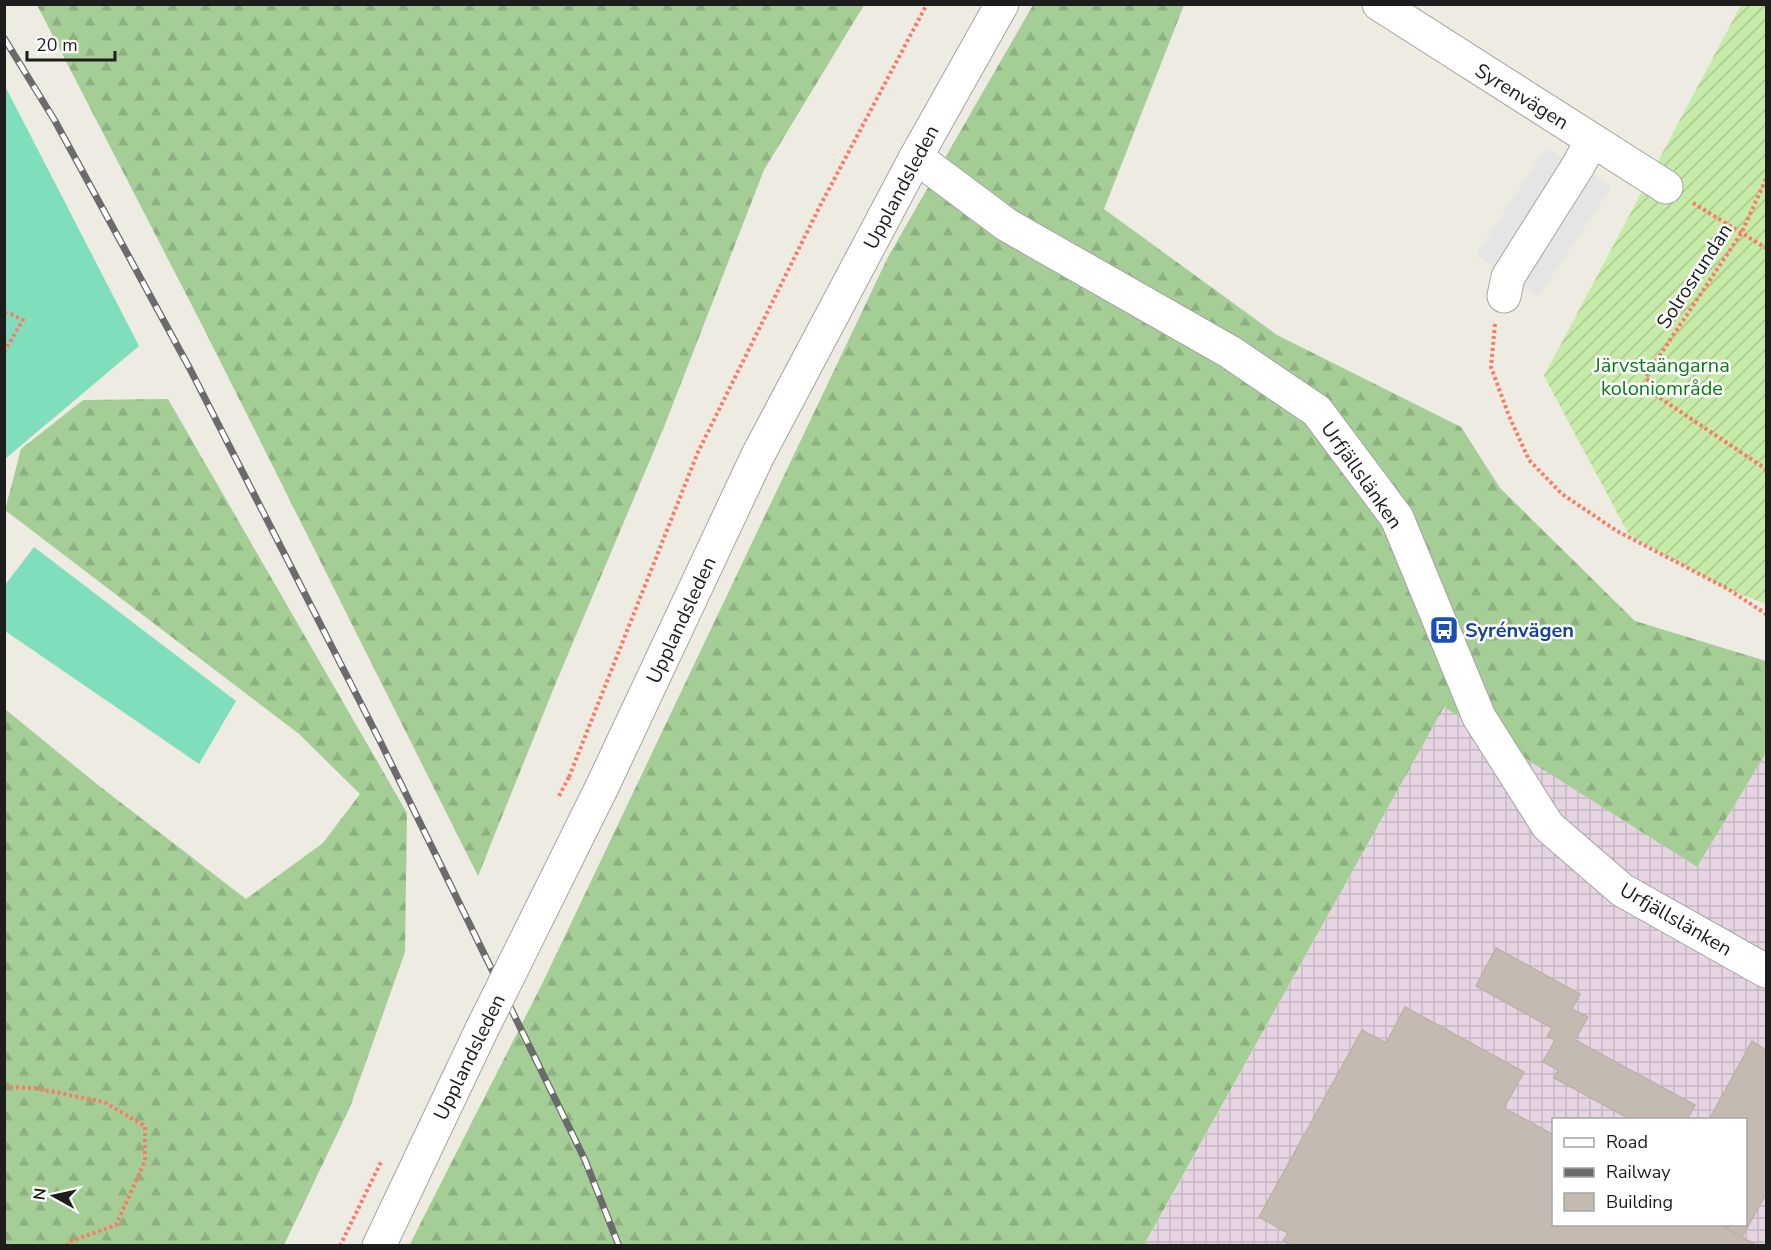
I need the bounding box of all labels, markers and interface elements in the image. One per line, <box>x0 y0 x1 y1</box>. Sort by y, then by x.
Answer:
scale bar <box>27 24 116 62</box>
text: 20 m <box>36 33 78 57</box>
street label: Syrenvägen <box>1470 57 1574 136</box>
street label: Upplandsleden <box>857 120 946 254</box>
street label: Solrosrundan <box>1650 218 1739 334</box>
park label: Järvstaängarna koloniområde <box>1593 352 1730 402</box>
street label: Urfjällslänken <box>1315 416 1409 534</box>
street label: Upplandsleden <box>640 552 723 688</box>
bus stop icon: Syrénvägen <box>1428 614 1460 646</box>
place label: Syrénvägen <box>1465 617 1574 644</box>
street label: Urfjällslänken <box>1615 876 1737 962</box>
street label: Upplandsleden <box>427 990 512 1125</box>
legend <box>1552 1118 1747 1226</box>
text: Road <box>1606 1130 1648 1154</box>
text: Railway <box>1606 1160 1671 1184</box>
north arrow <box>24 1166 84 1226</box>
text: N <box>28 1187 52 1202</box>
text: Building <box>1606 1190 1673 1214</box>

